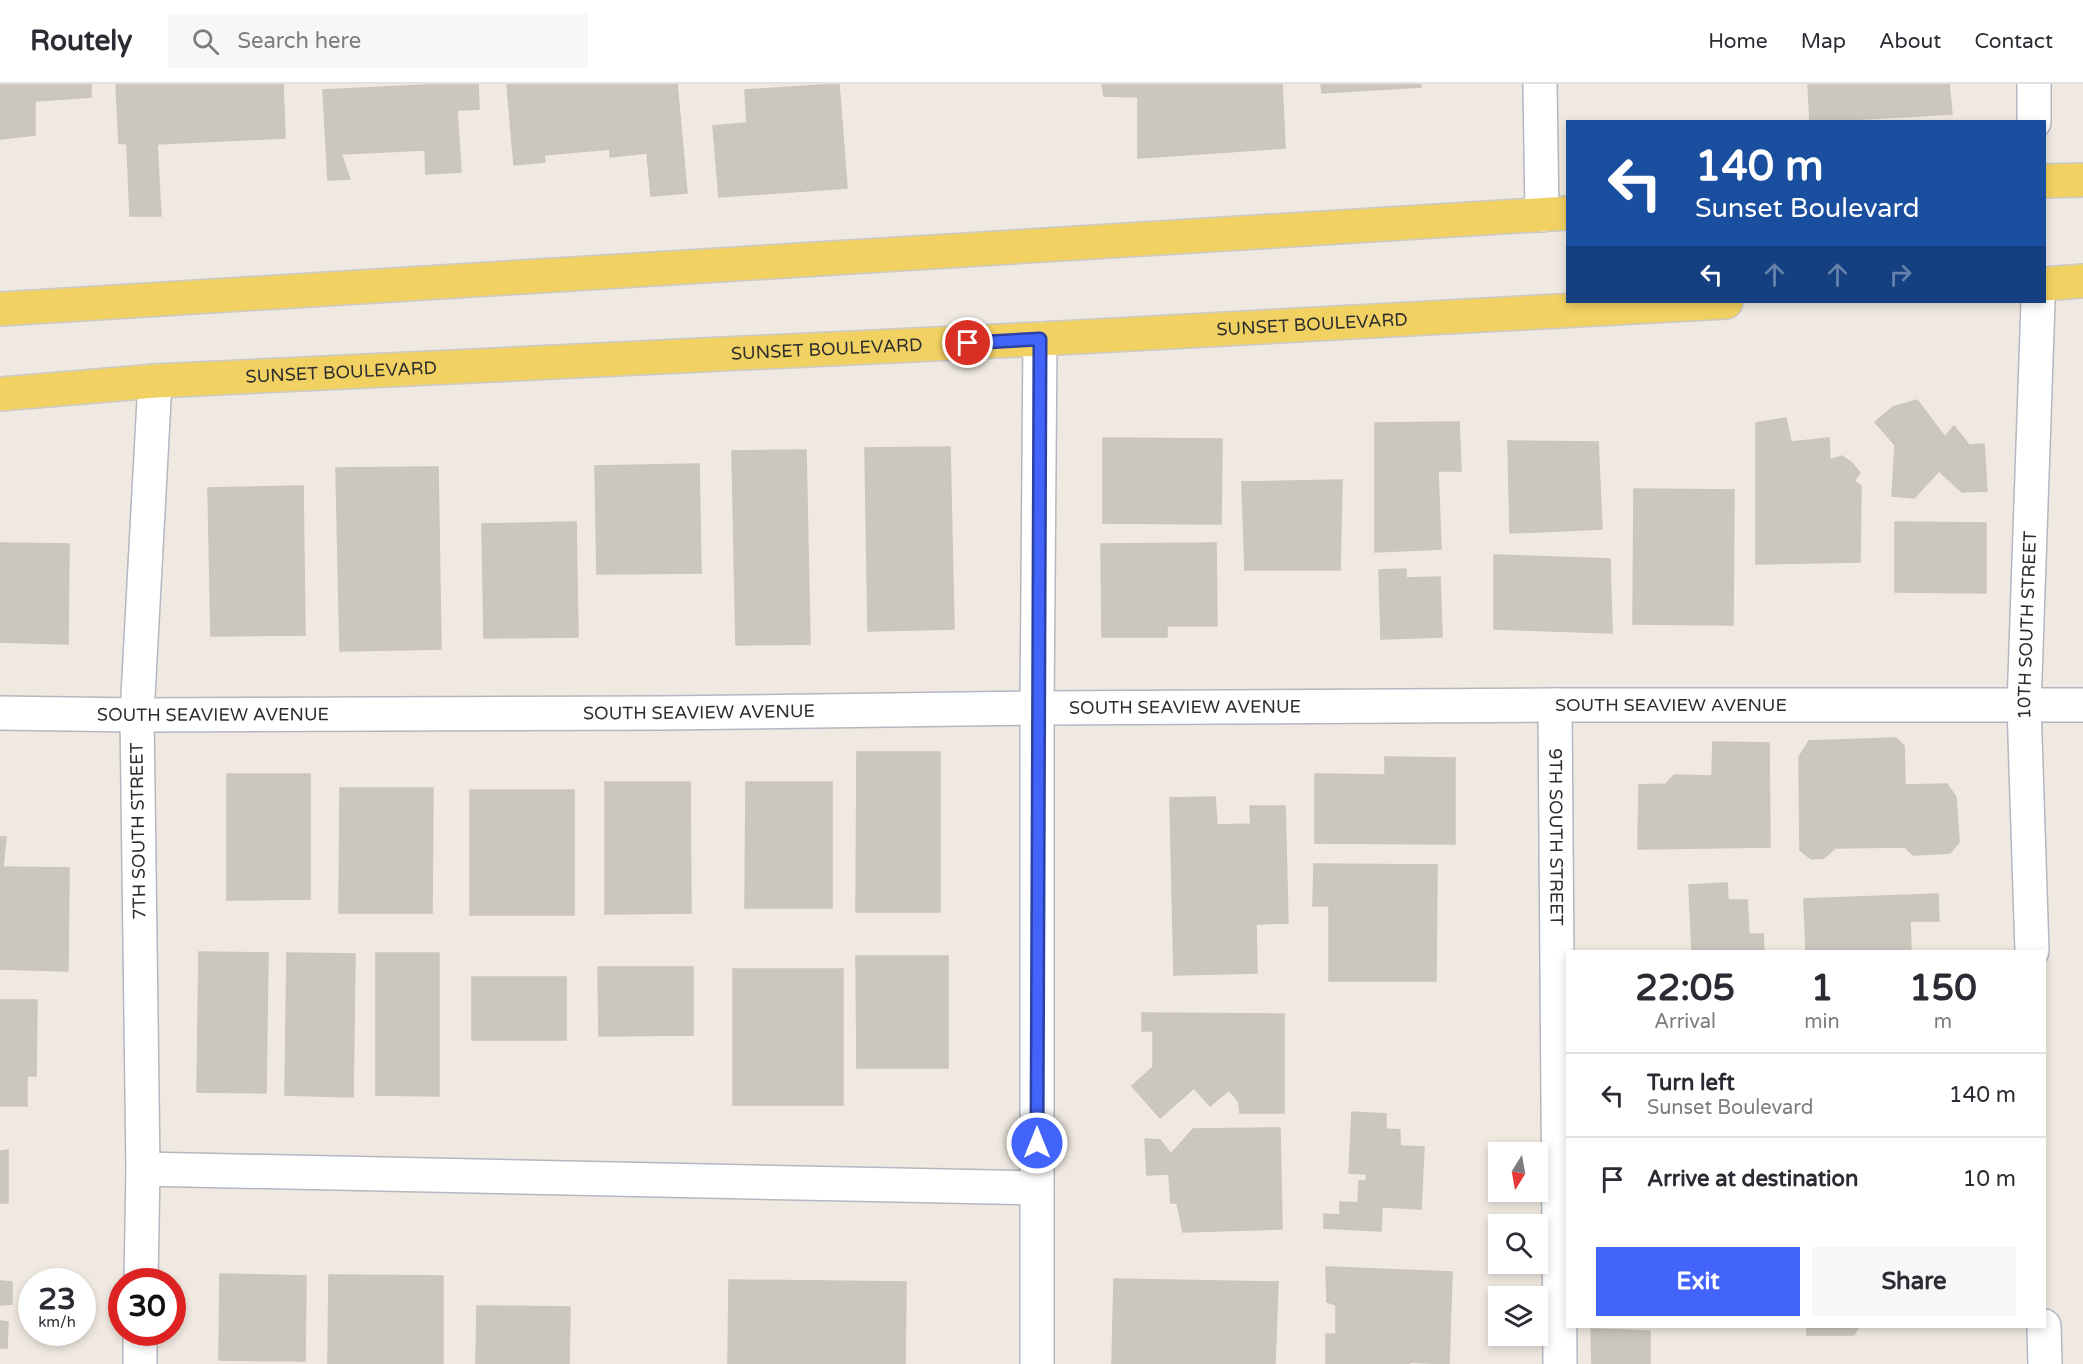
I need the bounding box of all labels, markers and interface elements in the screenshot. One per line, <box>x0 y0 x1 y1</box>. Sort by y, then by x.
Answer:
search box <box>168 14 588 68</box>
text: Routely <box>30 24 132 58</box>
icon: search <box>189 25 222 58</box>
text: Search here <box>237 28 361 54</box>
text: Home <box>1708 29 1768 54</box>
text: Map <box>1801 29 1846 54</box>
text: About <box>1879 29 1941 54</box>
text: Contact <box>1974 29 2053 54</box>
text: 140 m <box>1695 141 1824 192</box>
icon: left <box>1596 144 1674 222</box>
text: Sunset Boulevard <box>1695 192 1919 225</box>
icon: left <box>1695 258 1728 291</box>
icon: ahead <box>1758 258 1791 291</box>
icon: ahead <box>1821 258 1854 291</box>
icon: right <box>1884 258 1917 291</box>
street label: SUNSET BOULEVARD <box>1216 308 1408 340</box>
pin <box>942 317 993 368</box>
icon: arrive <box>951 326 984 359</box>
street label: SUNSET BOULEVARD <box>730 334 923 365</box>
street label: SUNSET BOULEVARD <box>245 357 437 388</box>
street label: 10TH SOUTH STREET <box>2013 530 2041 720</box>
street label: SOUTH SEAVIEW AVENUE <box>1555 694 1787 716</box>
street label: SOUTH SEAVIEW AVENUE <box>1069 695 1301 719</box>
street label: SOUTH SEAVIEW AVENUE <box>583 700 815 724</box>
street label: SOUTH SEAVIEW AVENUE <box>97 703 329 726</box>
street label: 7TH SOUTH STREET <box>125 742 151 920</box>
street label: 9TH SOUTH STREET <box>1544 748 1568 926</box>
text: 22:05 <box>1635 967 1735 1010</box>
text: 1 <box>1811 967 1833 1010</box>
text: 150 <box>1909 967 1977 1010</box>
text: Arrival <box>1654 1010 1716 1034</box>
text: min <box>1804 1010 1840 1034</box>
text: m <box>1934 1010 1952 1034</box>
text: Turn left <box>1647 1070 1735 1096</box>
icon: left <box>1596 1079 1629 1112</box>
text: 140 m <box>1949 1082 2016 1108</box>
text: Sunset Boulevard <box>1647 1096 1813 1120</box>
position arrow <box>1005 1111 1069 1175</box>
north arrow <box>1488 1142 1548 1202</box>
map controls <box>1488 1142 1548 1346</box>
icon: arrive <box>1596 1163 1629 1196</box>
text: Arrive at destination <box>1647 1166 1858 1192</box>
text: 10 m <box>1962 1166 2016 1192</box>
button: search <box>1488 1214 1548 1274</box>
button: Exit <box>1596 1247 1800 1316</box>
button: Share <box>1812 1247 2016 1316</box>
speed limit sign: 30 <box>108 1268 186 1346</box>
text: 23 <box>38 1281 76 1318</box>
button: layers <box>1488 1286 1548 1346</box>
text: km/h <box>38 1313 76 1331</box>

